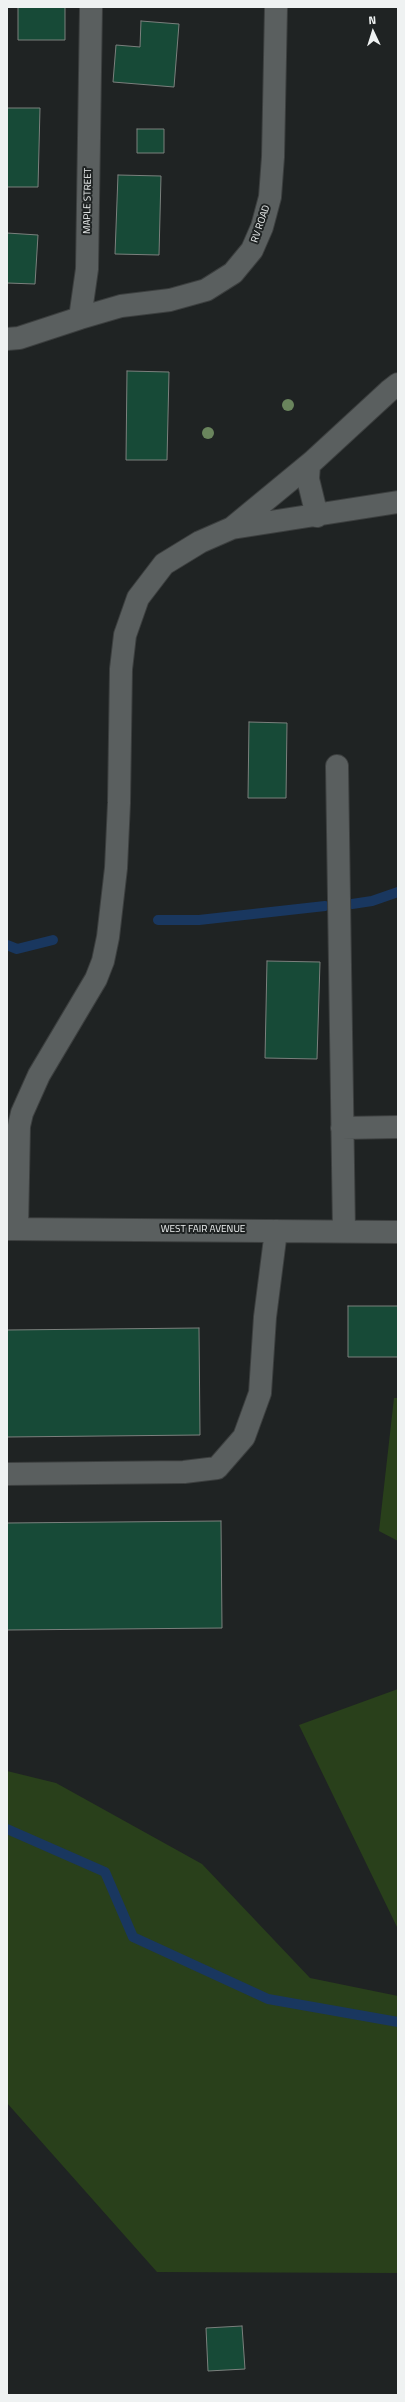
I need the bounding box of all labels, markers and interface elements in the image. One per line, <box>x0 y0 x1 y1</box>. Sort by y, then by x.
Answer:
north arrow <box>353 12 393 52</box>
text: N <box>368 12 377 28</box>
street label: MAPLE STREET <box>81 168 95 234</box>
street label: RV ROAD <box>249 204 273 244</box>
street label: WEST FAIR AVENUE <box>161 1224 245 1236</box>

